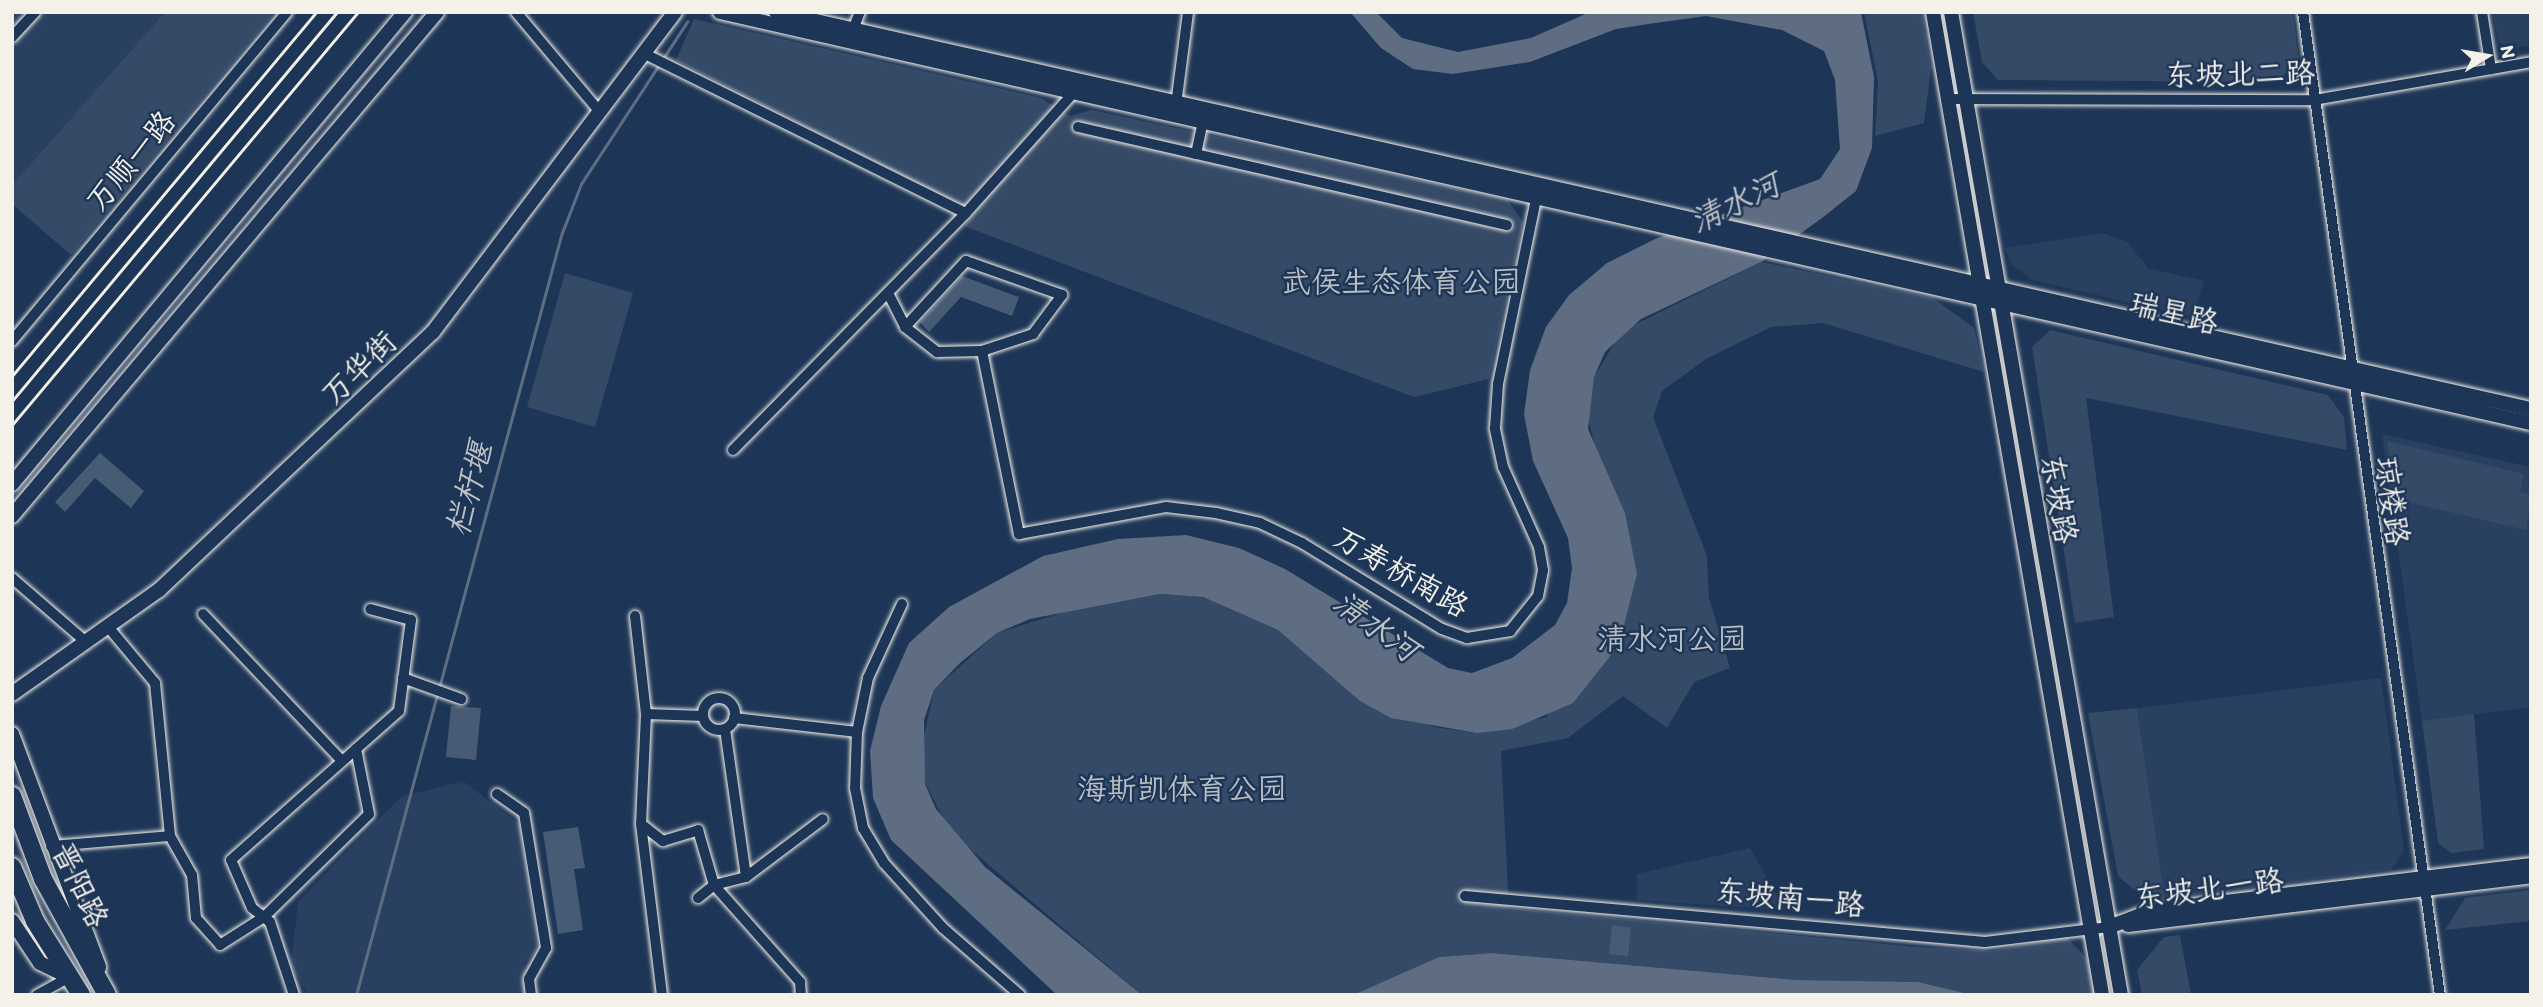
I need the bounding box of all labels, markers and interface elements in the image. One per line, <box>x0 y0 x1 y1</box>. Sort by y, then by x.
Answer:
north arrow <box>2452 21 2522 91</box>
text: N <box>2496 43 2521 60</box>
street label: 东坡北二路 <box>2165 55 2315 93</box>
street label: 万顺一路 <box>79 103 183 219</box>
water label: 清水河 <box>1683 165 1787 241</box>
park label: 武侯生态体育公园 <box>1281 264 1521 300</box>
street label: 瑞星路 <box>2126 285 2222 341</box>
street label: 万华街 <box>314 324 404 412</box>
water label: 栏杆堰 <box>438 438 500 540</box>
street label: 东坡路 <box>2033 452 2085 546</box>
street label: 琼楼路 <box>2368 454 2416 548</box>
street label: 万寿桥南路 <box>1327 519 1475 625</box>
water label: 清水河 <box>1326 582 1426 670</box>
park label: 清水河公园 <box>1597 621 1747 657</box>
park label: 海斯凯体育公园 <box>1077 771 1287 807</box>
street label: 晋阳路 <box>44 837 116 933</box>
street label: 东坡北一路 <box>2132 862 2286 916</box>
street label: 东坡南一路 <box>1714 872 1866 924</box>

